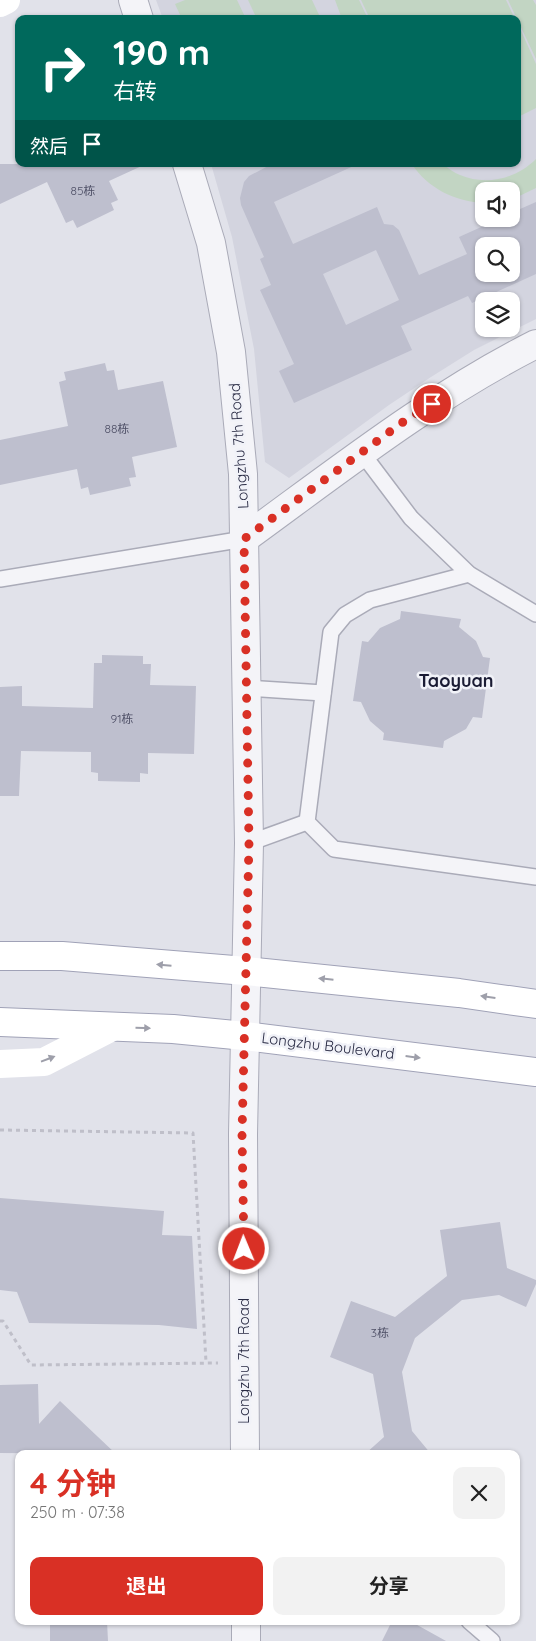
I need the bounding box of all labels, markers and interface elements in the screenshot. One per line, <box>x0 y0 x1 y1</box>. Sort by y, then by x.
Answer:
text: 190 m <box>113 30 210 74</box>
icon: right <box>30 35 95 100</box>
text: 右转 <box>113 77 157 105</box>
icon: arrive <box>78 130 106 158</box>
text: 然后 <box>30 134 68 158</box>
map controls <box>475 182 520 337</box>
button: sound <box>475 182 520 227</box>
house number: 85栋 <box>70 183 96 198</box>
button: search <box>475 237 520 282</box>
button: layers <box>475 292 520 337</box>
street label: Longzhu 7th Road <box>225 383 252 510</box>
pin <box>411 383 453 425</box>
icon: arrive <box>418 390 446 418</box>
house number: 88栋 <box>105 421 129 436</box>
district label: Taoyuan <box>418 669 494 692</box>
house number: 91栋 <box>110 711 134 726</box>
one-way arrow <box>156 960 172 968</box>
one-way arrow <box>318 975 334 983</box>
one-way arrow <box>479 993 495 1001</box>
one-way arrow <box>135 1024 151 1032</box>
street label: Longzhu Boulevard <box>260 1028 396 1063</box>
one-way arrow <box>405 1053 421 1061</box>
one-way arrow <box>41 1055 55 1063</box>
position arrow <box>217 1222 269 1274</box>
street label: Longzhu 7th Road <box>234 1298 253 1424</box>
house number: 3栋 <box>371 1325 389 1340</box>
text: 4 分钟 <box>30 1464 116 1502</box>
button: close <box>453 1467 505 1519</box>
text: 250 m · 07:38 <box>30 1502 125 1522</box>
button: 退出 <box>30 1557 263 1615</box>
button: 分享 <box>273 1557 505 1615</box>

